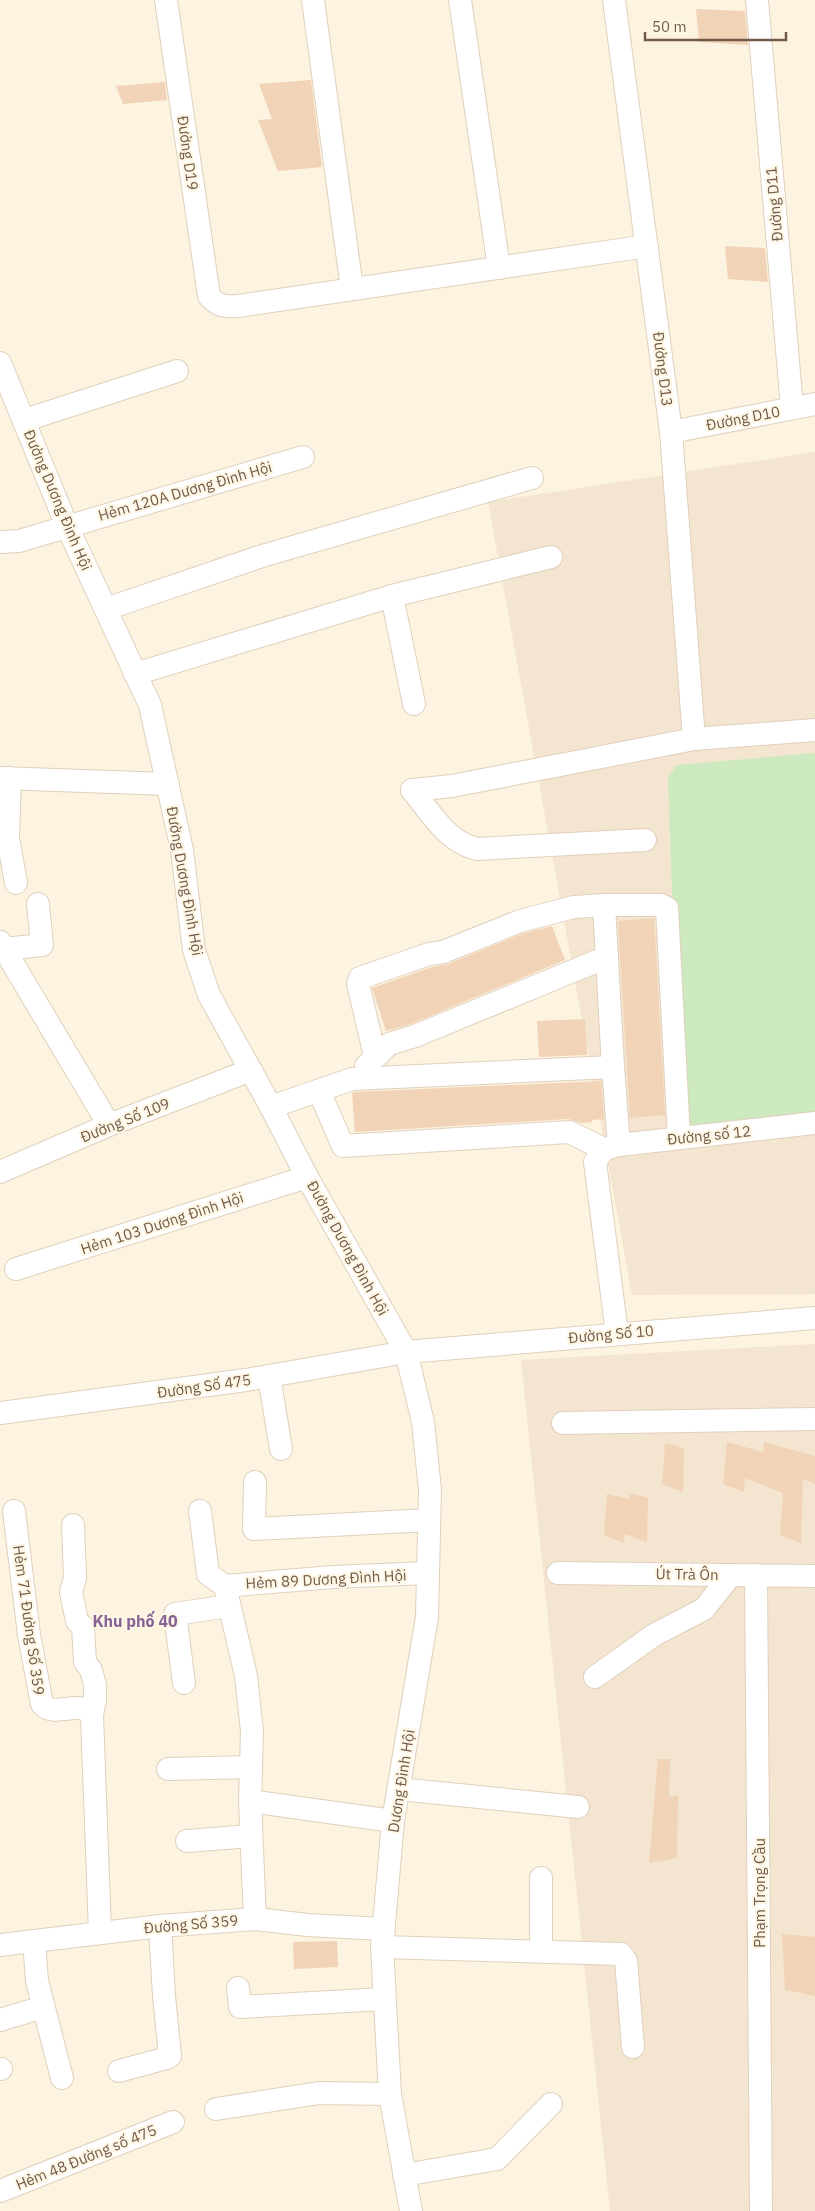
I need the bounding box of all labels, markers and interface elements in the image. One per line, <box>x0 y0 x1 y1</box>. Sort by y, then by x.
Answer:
scale bar <box>645 10 786 42</box>
text: 50 m <box>652 17 687 36</box>
street label: Đường D19 <box>173 115 203 191</box>
street label: Đường D11 <box>761 166 787 242</box>
street label: Đường D13 <box>649 331 677 407</box>
street label: Đường D10 <box>704 402 782 434</box>
street label: Đường Dương Đình Hội <box>20 427 96 573</box>
street label: Hẻm 120A Dương Đình Hội <box>96 457 274 525</box>
street label: Đường Dương Đình Hội <box>163 805 207 957</box>
street label: Đường Số 109 <box>78 1093 172 1147</box>
street label: Đường số 12 <box>666 1121 752 1149</box>
street label: Đường Dương Đình Hội <box>303 1177 393 1319</box>
street label: Hẻm 103 Dương Đình Hội <box>78 1188 246 1258</box>
street label: Đường Số 10 <box>567 1321 655 1347</box>
street label: Đường Số 475 <box>156 1370 252 1402</box>
street label: Hẻm 71 Đường Số 359 <box>9 1544 49 1696</box>
street label: Út Trà Ôn <box>655 1564 719 1584</box>
street label: Hẻm 89 Dương Đình Hội <box>245 1565 407 1593</box>
district label: Khu phố 40 <box>92 1610 178 1631</box>
street label: Dương Đình Hội <box>383 1728 419 1834</box>
street label: Phạm Trọng Cầu <box>750 1838 769 1948</box>
street label: Đường Số 359 <box>143 1910 239 1938</box>
street label: Hẻm 48 Đường số 475 <box>13 2120 159 2194</box>

